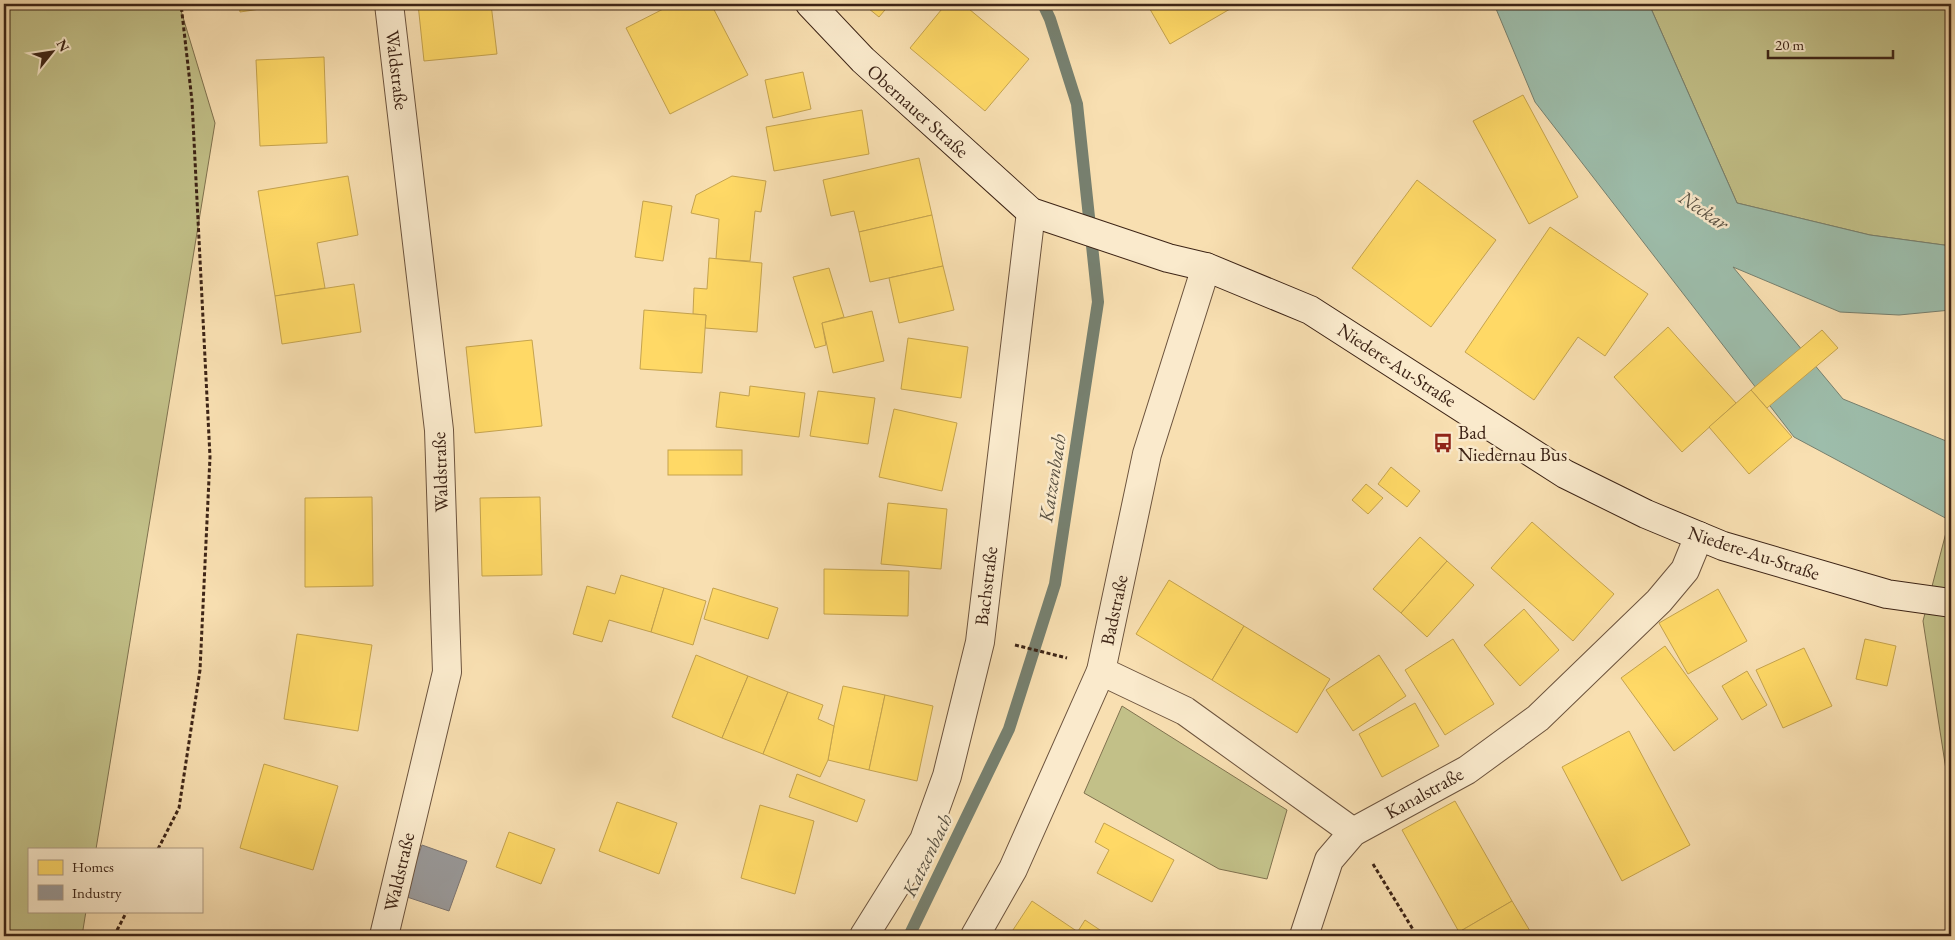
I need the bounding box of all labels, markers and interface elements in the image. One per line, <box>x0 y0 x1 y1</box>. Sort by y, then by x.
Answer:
north arrow <box>28 28 78 78</box>
scale bar <box>1768 28 1892 60</box>
street label: Waldstraße <box>380 29 414 111</box>
text: 20 m <box>1775 35 1804 54</box>
text: N <box>53 36 74 55</box>
street label: Obernauer Straße <box>862 59 974 163</box>
water label: Neckar <box>1673 184 1735 237</box>
street label: Niedere-Au-Straße <box>1333 317 1461 413</box>
place label: Bad Niedernau Bus <box>1458 420 1567 467</box>
street label: Waldstraße <box>426 431 454 513</box>
water label: Katzenbach <box>1032 432 1072 525</box>
bus stop icon: Bad Niedernau Bus <box>1432 432 1454 454</box>
street label: Niedere-Au-Straße <box>1685 520 1823 586</box>
street label: Bachstraße <box>969 545 1003 627</box>
street label: Badstraße <box>1094 572 1134 648</box>
street label: Kanalstraße <box>1380 761 1468 825</box>
water label: Katzenbach <box>895 809 958 902</box>
street label: Waldstraße <box>378 830 420 914</box>
legend <box>28 848 202 912</box>
text: Homes <box>72 857 114 876</box>
text: Industry <box>72 883 122 902</box>

